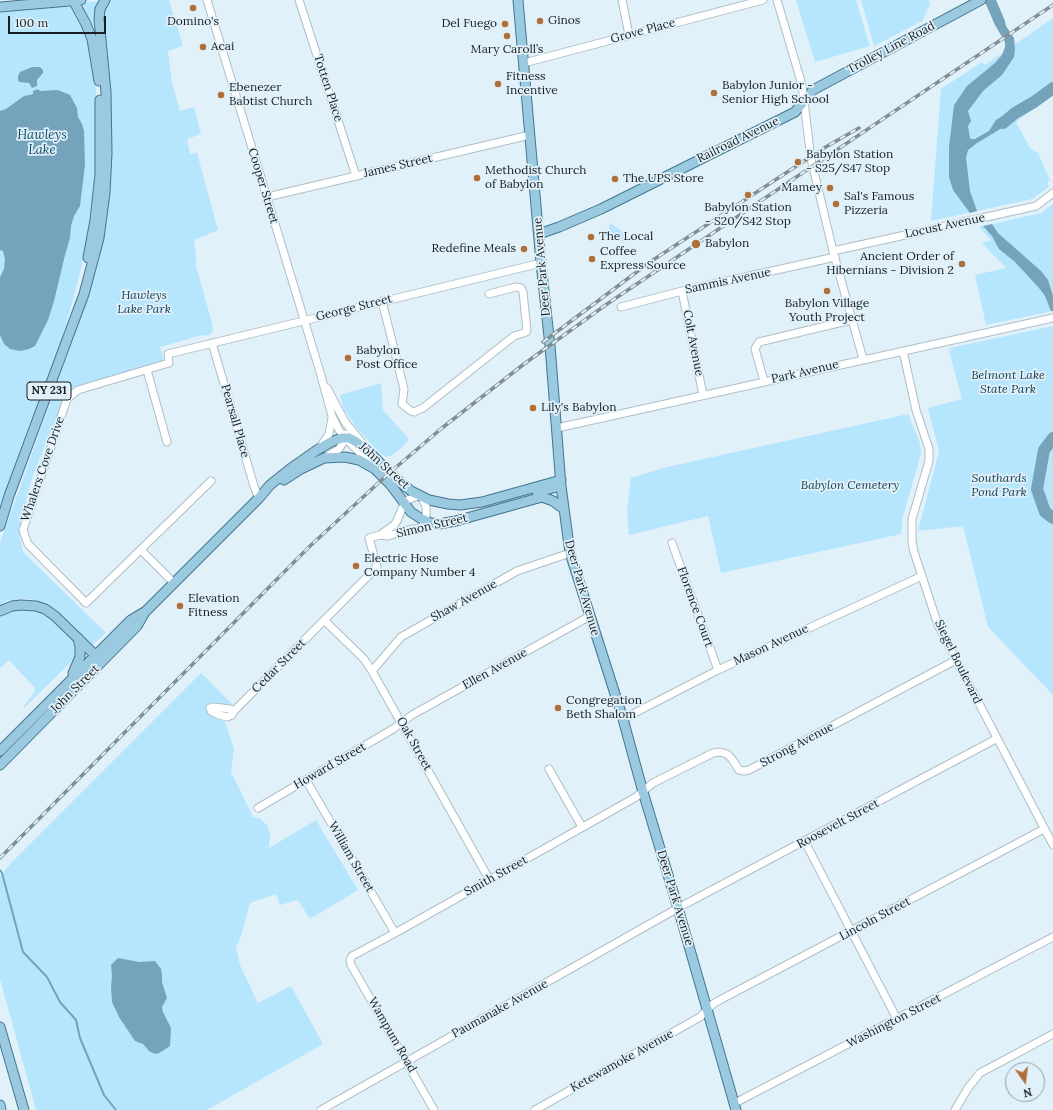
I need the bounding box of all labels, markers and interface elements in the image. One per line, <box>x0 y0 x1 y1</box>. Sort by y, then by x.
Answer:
marker: Domino's <box>188 3 198 13</box>
scale bar <box>10 8 108 34</box>
place label: Ginos <box>548 14 580 28</box>
text: 100 m <box>15 15 48 30</box>
place label: Domino's <box>167 15 219 29</box>
street label: Grove Place <box>609 15 677 47</box>
marker: Ginos <box>535 16 545 26</box>
place label: Del Fuego <box>441 17 497 31</box>
marker: Del Fuego <box>500 19 510 29</box>
street label: Trolley Line Road <box>845 19 937 77</box>
marker: Mary Caroll’s <box>502 31 512 41</box>
place label: Acai <box>211 40 234 54</box>
marker: Acai <box>198 42 208 52</box>
place label: Mary Caroll’s <box>471 43 543 57</box>
street label: Totten Place <box>310 53 346 123</box>
place label: Fitness Incentive <box>506 70 558 98</box>
marker: Fitness Incentive <box>493 79 503 89</box>
place label: Babylon Junior - Senior High School <box>722 79 829 107</box>
place label: Ebenezer Babtist Church <box>229 81 312 109</box>
marker: Babylon Junior - Senior High School <box>709 88 719 98</box>
marker: Ebenezer Babtist Church <box>216 90 226 100</box>
street label: Railroad Avenue <box>695 114 781 166</box>
water label: Hawleys Lake <box>17 127 67 158</box>
street label: Cooper Street <box>245 146 281 226</box>
place label: Babylon Station - S25/S47 Stop <box>806 148 893 176</box>
street label: James Street <box>362 151 434 181</box>
marker: Babylon Station - S25/S47 Stop <box>793 157 803 167</box>
place label: Methodist Church of Babylon <box>485 164 587 192</box>
place label: The UPS Store <box>623 172 704 186</box>
marker: Methodist Church of Babylon <box>472 173 482 183</box>
marker: The UPS Store <box>610 174 620 184</box>
place label: Mamey <box>781 181 822 195</box>
marker: Mamey <box>825 183 835 193</box>
marker: Babylon Station - S20/S42 Stop <box>743 190 753 200</box>
place label: Sal's Famous Pizzeria <box>844 190 914 218</box>
marker: Sal's Famous Pizzeria <box>831 199 841 209</box>
place label: Babylon Station - S20/S42 Stop <box>704 201 792 229</box>
street label: Locust Avenue <box>904 210 986 242</box>
street label: Deer Park Avenue <box>531 217 553 317</box>
place label: The Local <box>599 230 653 244</box>
marker: The Local <box>586 232 596 242</box>
place label: Babylon <box>705 237 749 251</box>
marker: Babylon <box>690 238 702 250</box>
place label: Redefine Meals <box>432 242 516 256</box>
marker: Redefine Meals <box>519 244 529 254</box>
place label: Coffee Express Source <box>600 245 686 273</box>
place label: Ancient Order of Hibernians - Division 2 <box>826 250 954 278</box>
marker: Coffee Express Source <box>587 254 597 264</box>
marker: Ancient Order of Hibernians - Division 2 <box>957 259 967 269</box>
street label: Sammis Avenue <box>684 265 772 297</box>
marker: Babylon Village Youth Project <box>822 286 832 296</box>
park label: Hawleys Lake Park <box>117 289 171 317</box>
street label: George Street <box>314 292 394 324</box>
place label: Babylon Village Youth Project <box>785 297 869 325</box>
street label: Colt Avenue <box>680 309 706 377</box>
place label: Babylon Post Office <box>356 344 418 372</box>
marker: Babylon Post Office <box>343 353 353 363</box>
street label: Park Avenue <box>770 357 840 387</box>
park label: Belmont Lake State Park <box>971 369 1045 397</box>
road number: NY 231 <box>27 382 71 400</box>
street label: Pearsall Place <box>218 383 252 459</box>
place label: Lily's Babylon <box>541 401 616 415</box>
marker: Lily's Babylon <box>528 403 538 413</box>
street label: Whalers Cove Drive <box>18 415 68 523</box>
street label: John Street <box>356 440 412 492</box>
park label: Southards Pond Park <box>971 472 1027 500</box>
park label: Babylon Cemetery <box>801 479 899 493</box>
street label: Simon Street <box>395 511 469 541</box>
street label: Deer Park Avenue <box>561 538 603 638</box>
place label: Electric Hose Company Number 4 <box>364 552 476 580</box>
marker: Electric Hose Company Number 4 <box>351 561 361 571</box>
street label: Florence Court <box>674 565 716 649</box>
street label: Shaw Avenue <box>428 577 500 625</box>
place label: Elevation Fitness <box>188 592 240 620</box>
marker: Elevation Fitness <box>175 601 185 611</box>
street label: Siegel Boulevard <box>931 618 985 706</box>
street label: Mason Avenue <box>731 621 811 669</box>
street label: Cedar Street <box>249 636 309 696</box>
street label: Ellen Avenue <box>460 645 530 693</box>
street label: John Street <box>48 662 102 716</box>
place label: Congregation Beth Shalom <box>566 694 642 722</box>
marker: Congregation Beth Shalom <box>553 703 563 713</box>
street label: Oak Street <box>393 715 435 773</box>
street label: Strong Avenue <box>758 720 836 770</box>
street label: Howard Street <box>291 739 369 793</box>
street label: Roosevelt Street <box>794 796 882 852</box>
street label: William Street <box>325 819 377 895</box>
street label: Deer Park Avenue <box>654 849 696 947</box>
street label: Smith Street <box>462 853 530 899</box>
street label: Lincoln Street <box>837 894 913 944</box>
street label: Paumanake Avenue <box>449 977 551 1041</box>
street label: Washington Street <box>844 991 944 1051</box>
street label: Wampum Road <box>365 995 419 1075</box>
street label: Ketewamoke Avenue <box>568 1027 676 1095</box>
north arrow <box>1005 1062 1045 1102</box>
text: N <box>1022 1085 1033 1100</box>

